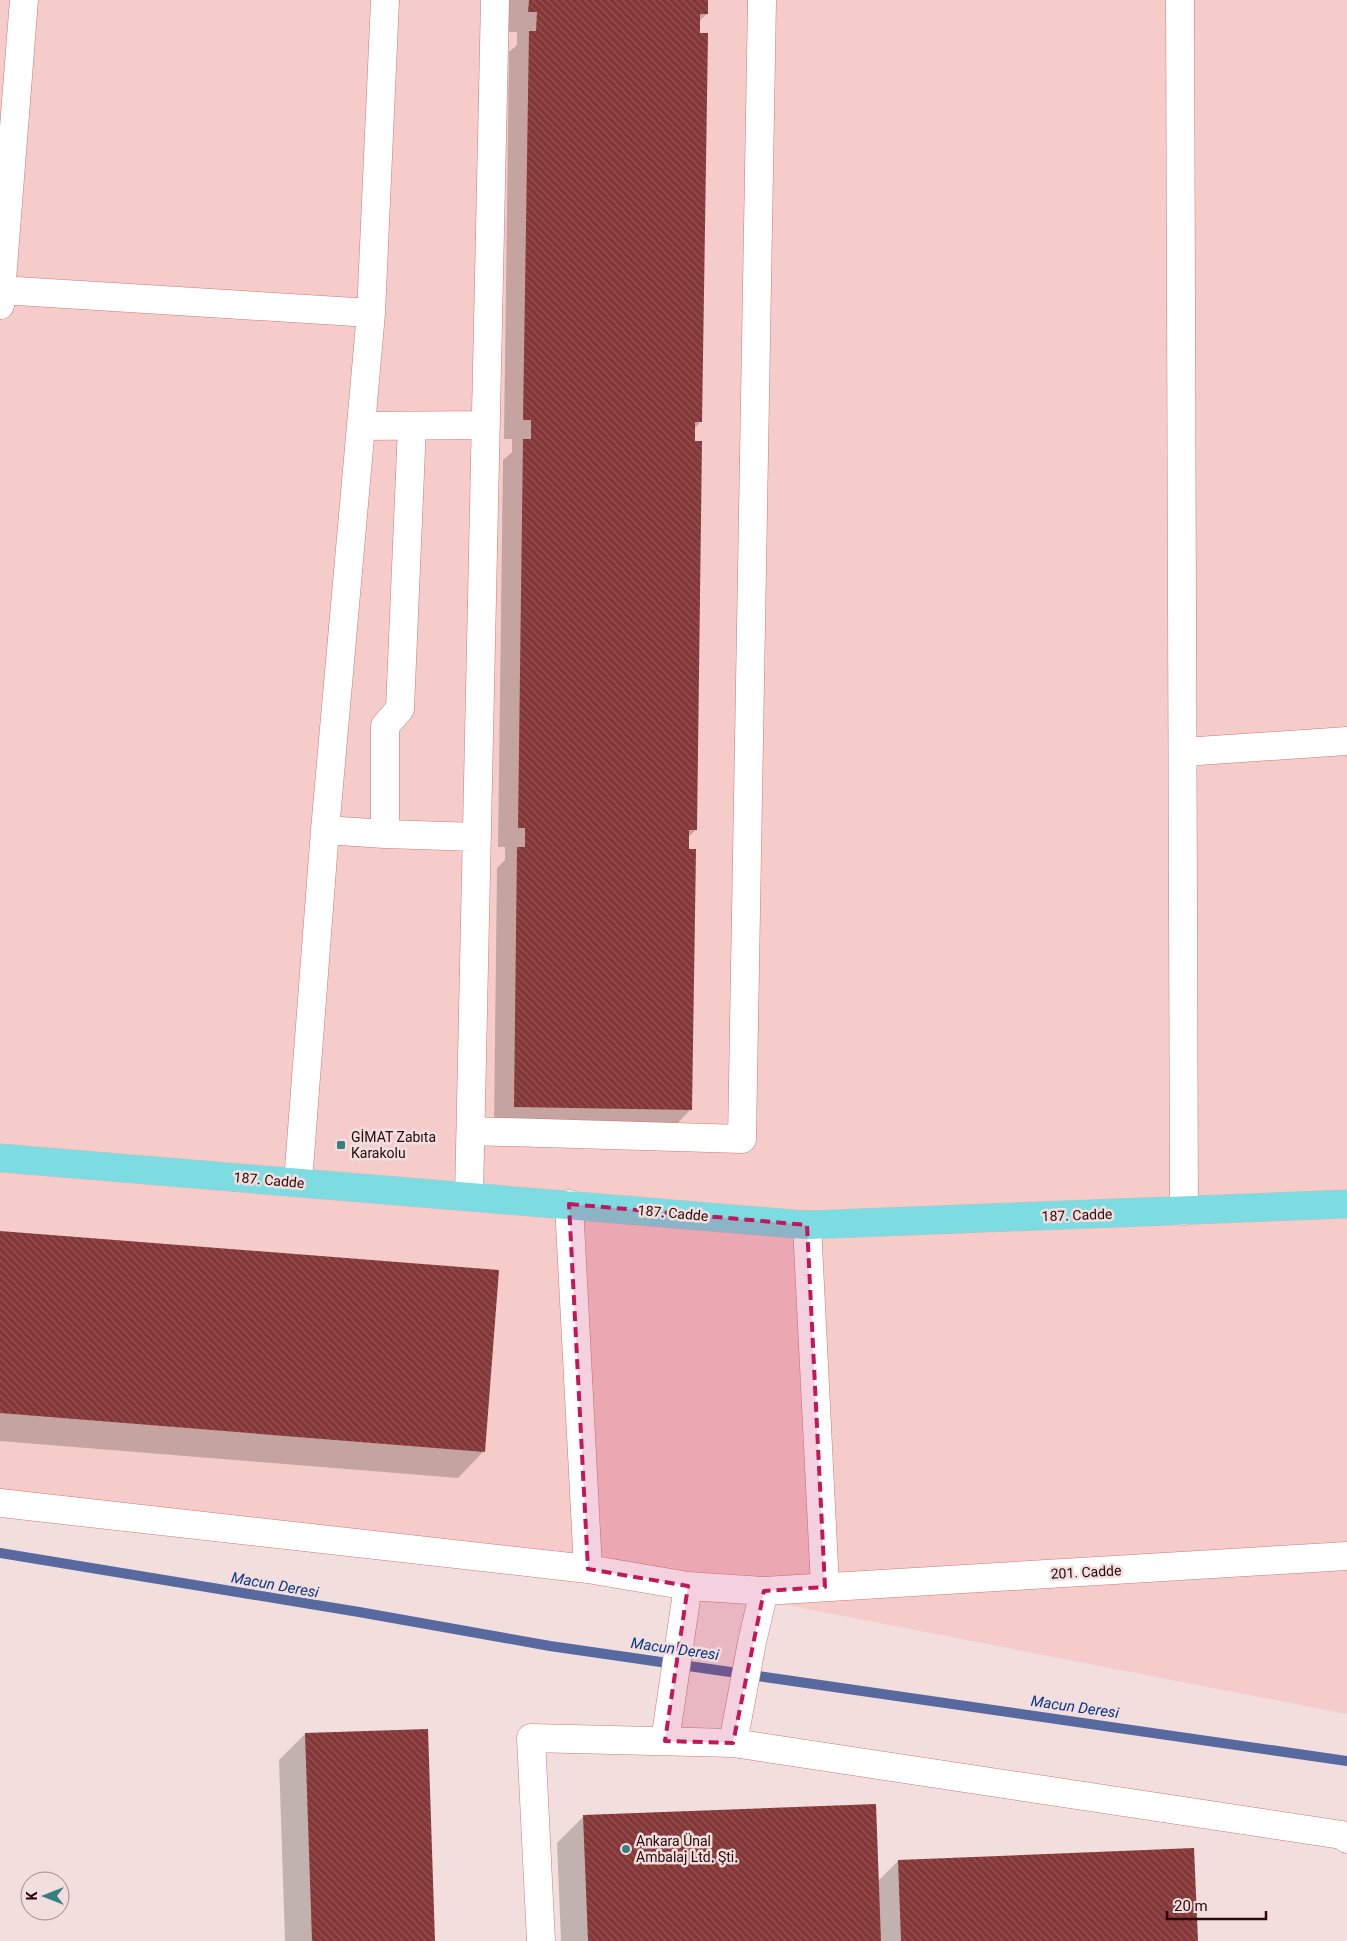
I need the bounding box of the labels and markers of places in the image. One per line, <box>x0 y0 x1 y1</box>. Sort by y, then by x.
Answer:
place label: GİMAT Zabıta Karakolu <box>351 1129 436 1161</box>
marker: GİMAT Zabıta Karakolu <box>335 1139 347 1151</box>
place label: Ankara Ünal Ambalaj Ltd. Şti. <box>636 1833 738 1865</box>
marker: Ankara Ünal Ambalaj Ltd. Şti. <box>620 1843 632 1855</box>

